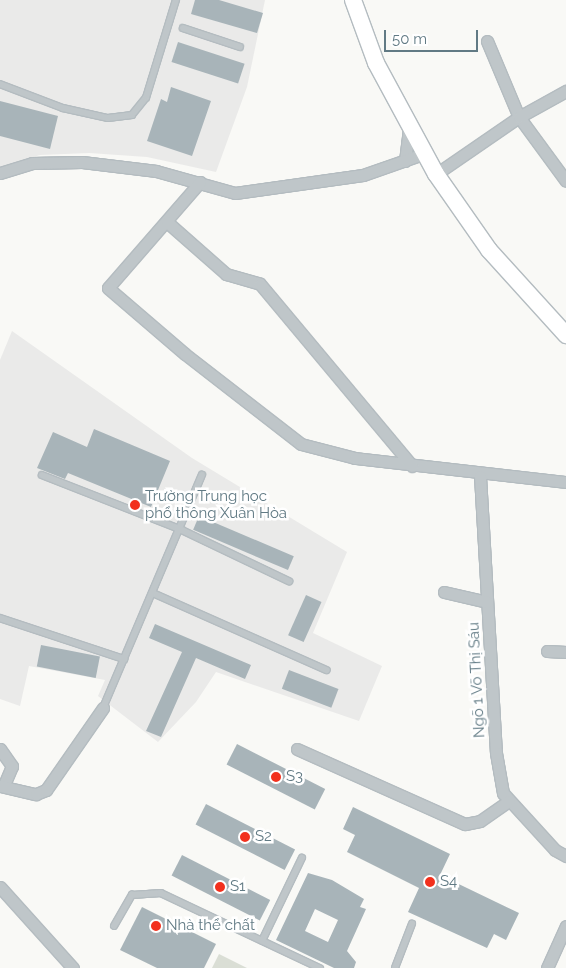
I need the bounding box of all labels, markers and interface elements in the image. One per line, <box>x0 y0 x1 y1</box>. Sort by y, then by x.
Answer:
scale bar <box>386 20 480 52</box>
text: 50 m <box>392 30 427 48</box>
place label: Trường Trung học phổ thông Xuân Hòa <box>145 487 287 522</box>
marker: Trường Trung học phổ thông Xuân Hòa <box>129 499 141 511</box>
street label: Ngõ 1 Võ Thị Sáu <box>465 621 489 739</box>
place label: S3 <box>286 768 303 786</box>
marker: S3 <box>270 771 282 783</box>
place label: S2 <box>255 828 272 846</box>
marker: S2 <box>239 831 251 843</box>
place label: S4 <box>440 873 457 891</box>
marker: S4 <box>424 876 436 888</box>
place label: S1 <box>230 878 246 896</box>
marker: S1 <box>214 881 226 893</box>
place label: Nhà thể chất <box>166 917 255 935</box>
marker: Nhà thể chất <box>150 920 162 932</box>

